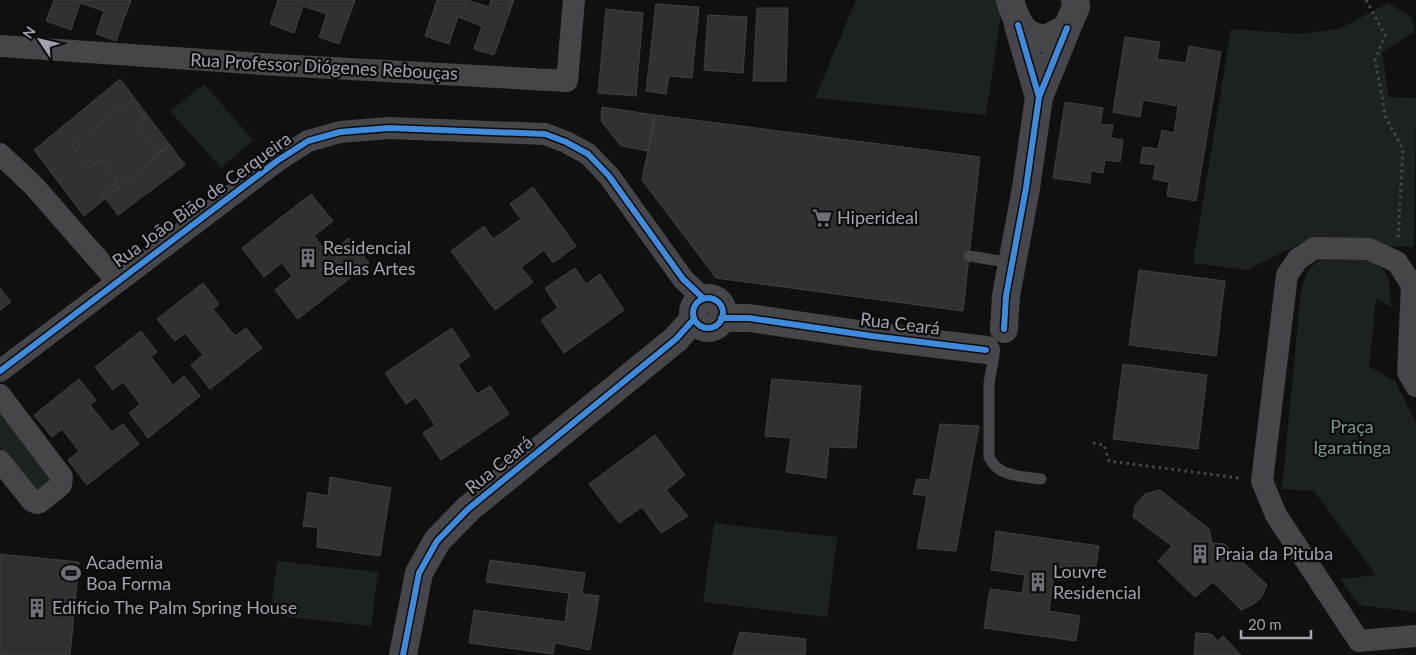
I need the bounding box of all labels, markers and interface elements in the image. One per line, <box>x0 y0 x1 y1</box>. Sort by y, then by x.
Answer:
north arrow <box>15 15 65 65</box>
text: N <box>19 23 39 42</box>
street label: Rua Professor Diógenes Rebouças <box>190 48 459 84</box>
street label: Rua João Bião de Cerqueira <box>108 127 295 272</box>
place label: Hiperideal <box>837 206 918 228</box>
supermarket icon: Hiperideal <box>811 207 833 229</box>
place label: Residencial Bellas Artes <box>323 236 416 279</box>
building icon: Residencial Bellas Artes <box>297 247 319 269</box>
street label: Rua Ceará <box>859 307 941 339</box>
park label: Praça Igaratinga <box>1313 415 1391 458</box>
street label: Rua Ceará <box>460 430 536 498</box>
place label: Praia da Pituba <box>1215 542 1333 564</box>
building icon: Praia da Pituba <box>1189 543 1211 565</box>
place label: Academia Boa Forma <box>86 551 171 594</box>
place label: Louvre Residencial <box>1053 560 1141 603</box>
sports icon: Academia Boa Forma <box>60 562 82 584</box>
building icon: Louvre Residencial <box>1027 571 1049 593</box>
place label: Edifício The Palm Spring House <box>52 596 297 618</box>
building icon: Edifício The Palm Spring House <box>26 597 48 619</box>
scale bar <box>1241 608 1311 640</box>
text: 20 m <box>1248 615 1282 633</box>

